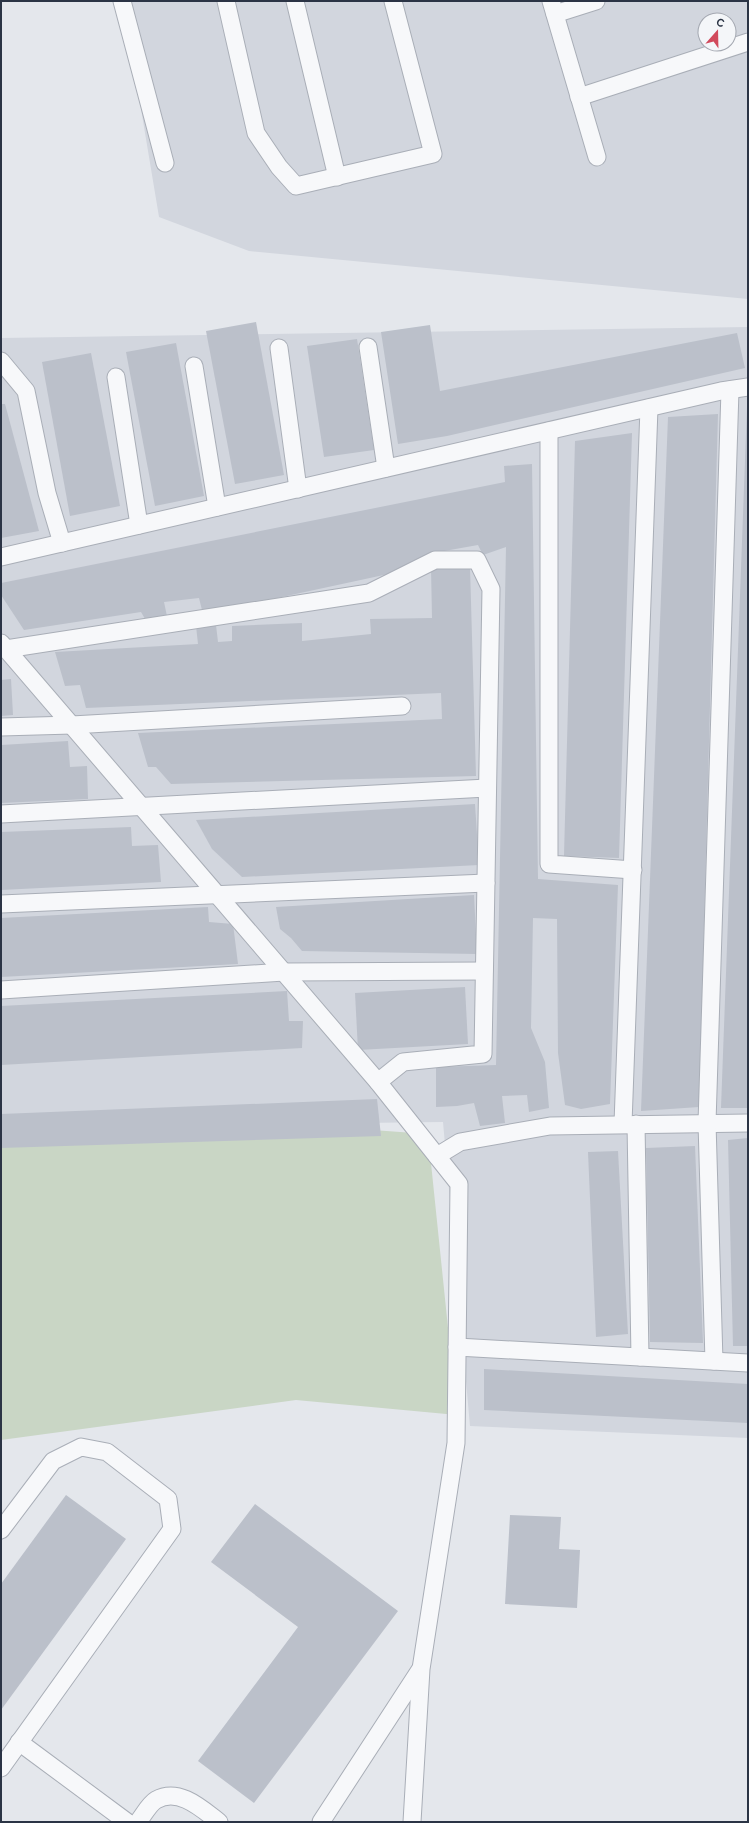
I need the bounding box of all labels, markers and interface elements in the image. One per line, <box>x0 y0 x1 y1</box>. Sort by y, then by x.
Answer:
north arrow <box>697 12 737 52</box>
text: С <box>714 16 726 31</box>

